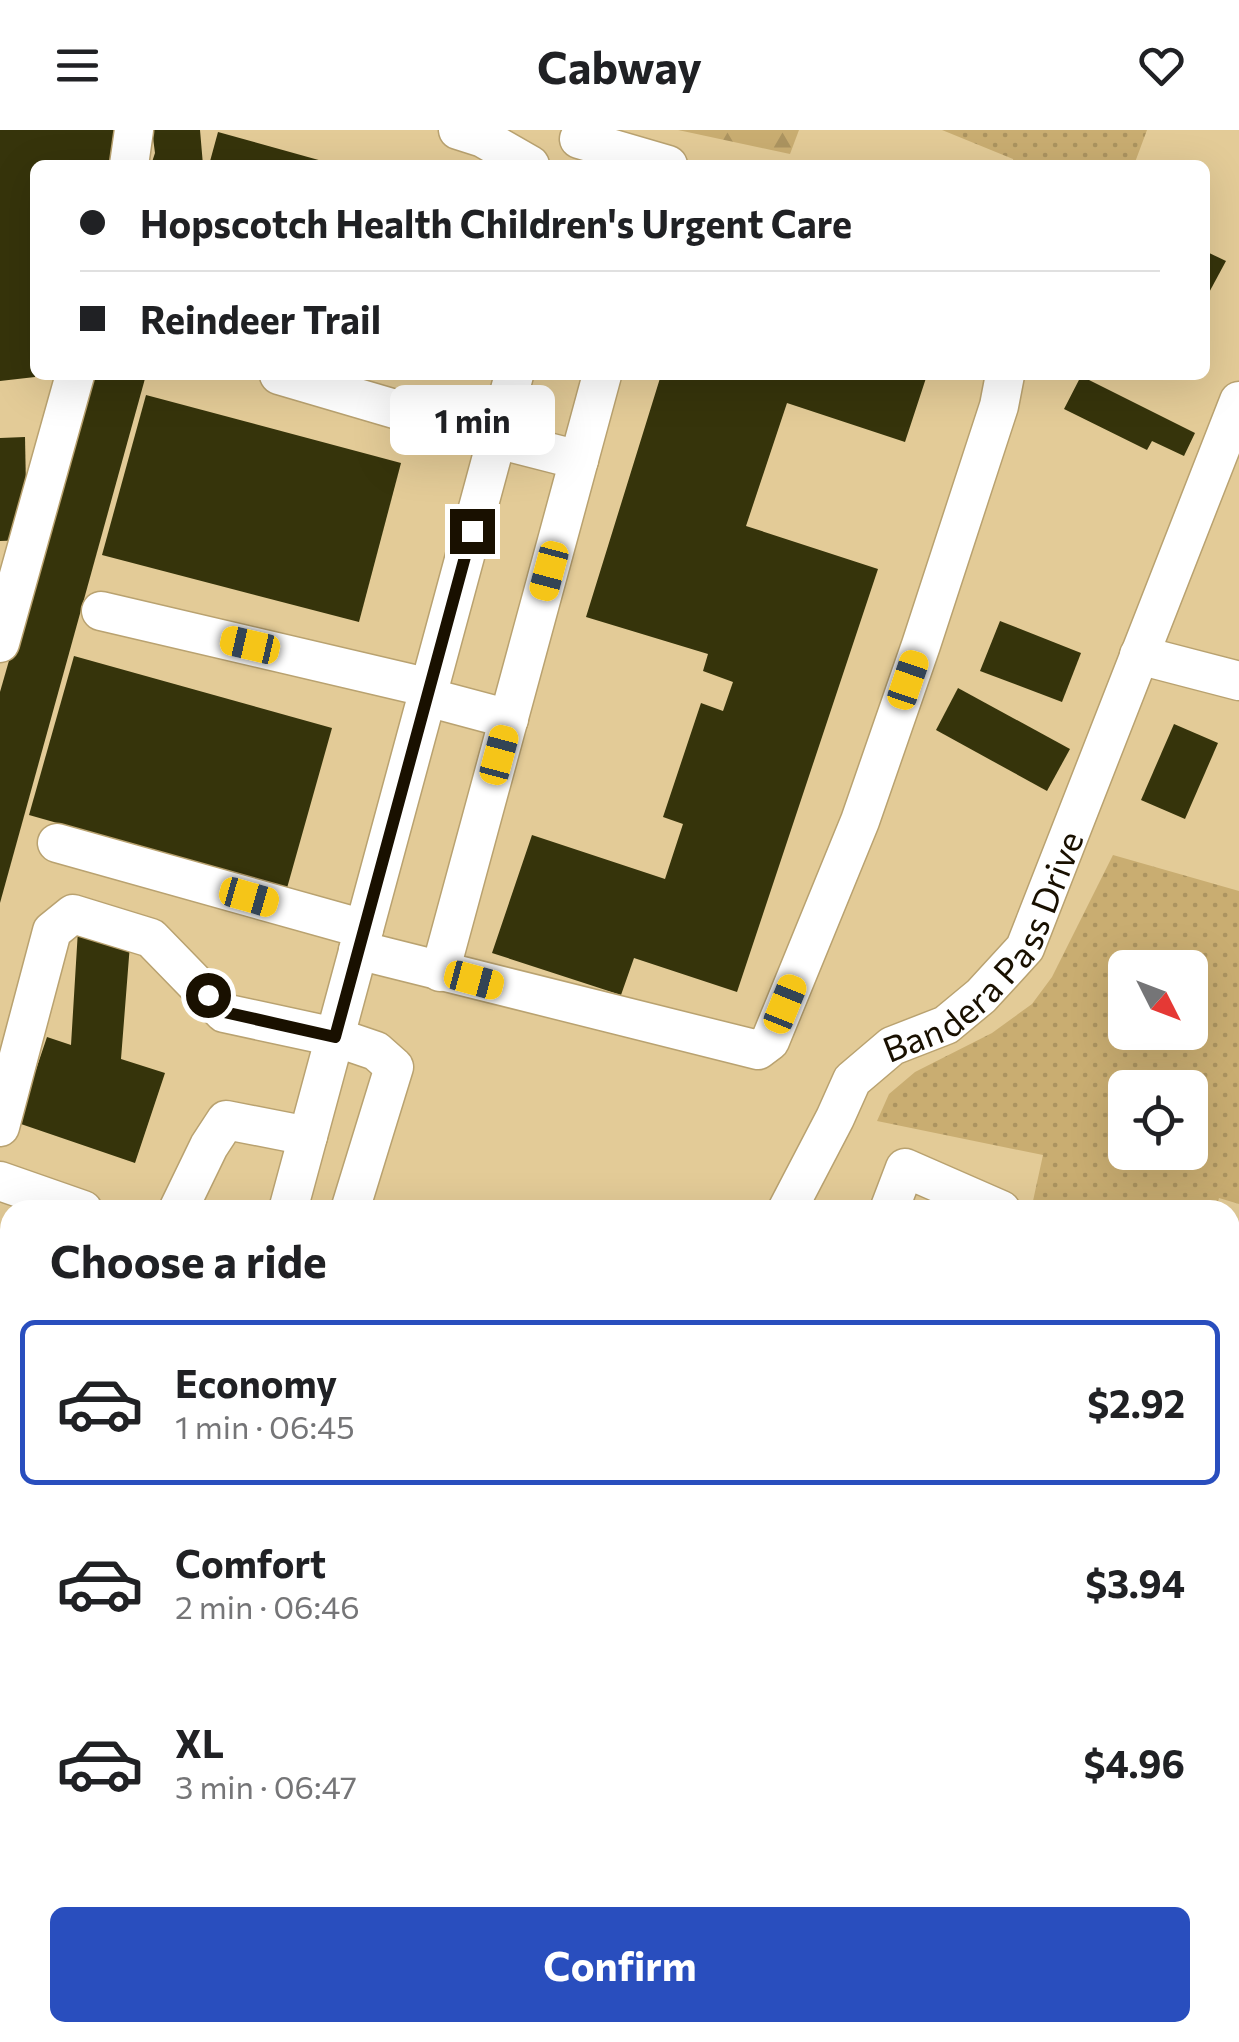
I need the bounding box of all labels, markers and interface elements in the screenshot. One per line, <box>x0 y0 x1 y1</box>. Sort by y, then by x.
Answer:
icon: menu <box>50 38 105 93</box>
text: Cabway <box>537 38 702 93</box>
icon: heart <box>1134 38 1189 93</box>
text: Hopscotch Health Children's Urgent Care <box>140 199 852 246</box>
text: Reindeer Trail <box>140 295 381 342</box>
callout: 1 min <box>390 386 554 456</box>
text: 1 min <box>435 400 510 440</box>
route end <box>450 509 495 554</box>
car <box>527 538 571 604</box>
car <box>217 624 283 666</box>
car <box>884 647 932 713</box>
car <box>477 722 521 788</box>
street label: Bandera Pass Drive <box>876 824 1090 1069</box>
car <box>216 874 282 920</box>
north arrow <box>1108 950 1208 1050</box>
map controls <box>1108 950 1208 1170</box>
car <box>441 958 507 1002</box>
car <box>760 971 810 1037</box>
route start <box>186 973 231 1018</box>
button: locate <box>1108 1070 1208 1170</box>
text: Choose a ride <box>50 1232 327 1287</box>
icon: car <box>55 1358 145 1448</box>
text: Economy <box>175 1359 337 1406</box>
text: $2.92 <box>1087 1379 1185 1426</box>
text: 1 min · 06:45 <box>175 1406 355 1446</box>
icon: car <box>55 1538 145 1628</box>
text: Comfort <box>175 1539 326 1586</box>
text: $3.94 <box>1085 1559 1185 1606</box>
text: 2 min · 06:46 <box>175 1586 360 1626</box>
icon: car <box>55 1718 145 1808</box>
text: XL <box>175 1719 224 1766</box>
text: $4.96 <box>1084 1739 1185 1786</box>
text: 3 min · 06:47 <box>175 1766 357 1806</box>
button: Confirm <box>50 1907 1190 2022</box>

